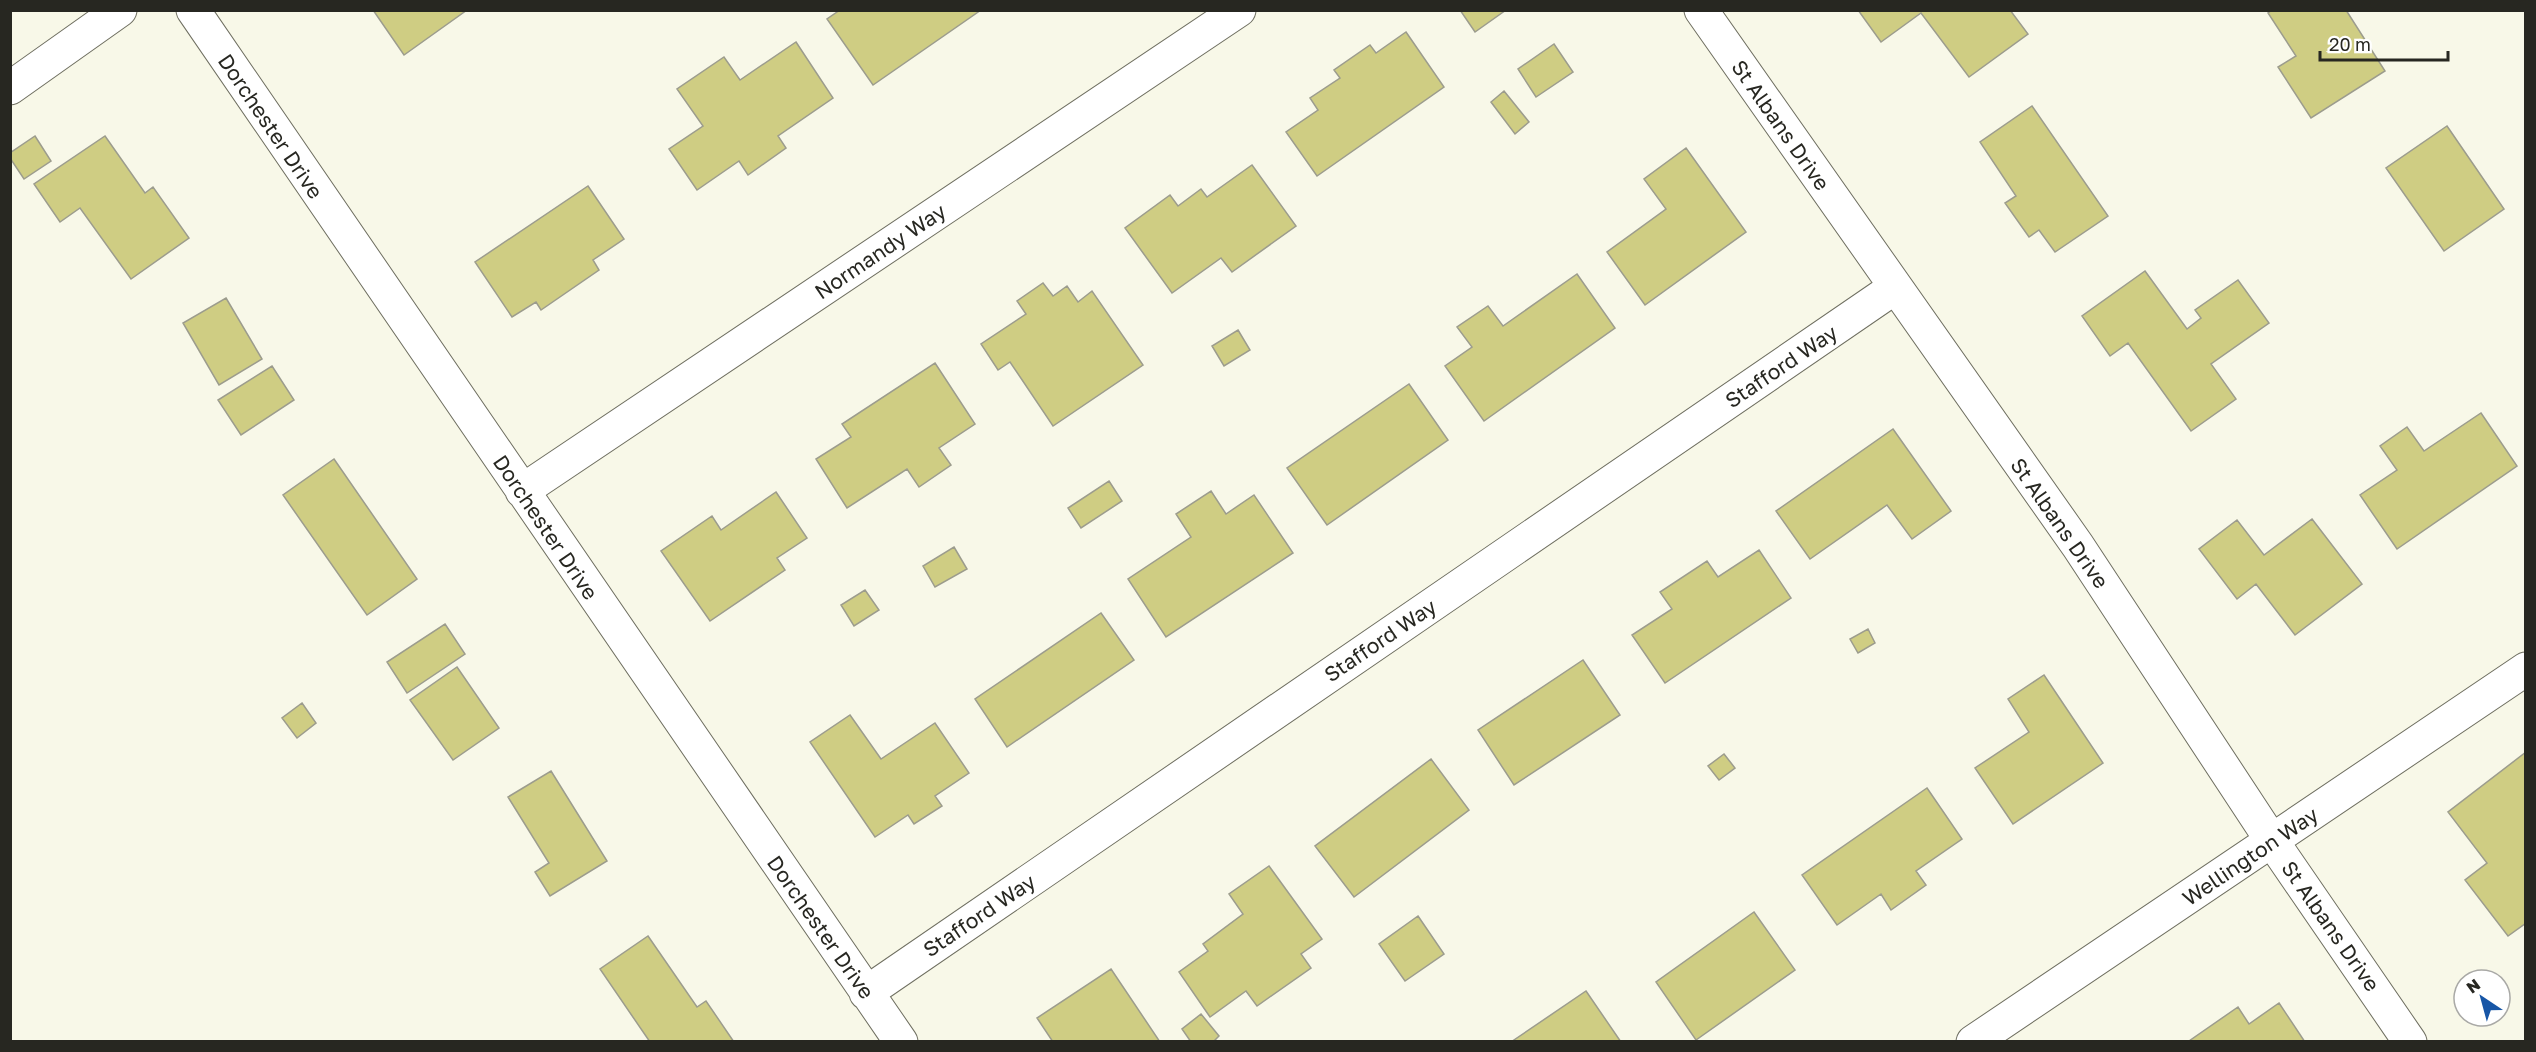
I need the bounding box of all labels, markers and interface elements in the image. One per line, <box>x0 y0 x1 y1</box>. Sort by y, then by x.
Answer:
scale bar <box>2320 24 2448 62</box>
text: 20 m <box>2329 33 2371 55</box>
street label: Dorchester Drive <box>213 49 329 203</box>
street label: St Albans Drive <box>1726 55 1836 195</box>
street label: Normandy Way <box>809 197 951 304</box>
street label: Stafford Way <box>1720 319 1842 413</box>
street label: Dorchester Drive <box>488 450 604 604</box>
street label: St Albans Drive <box>2005 453 2115 593</box>
street label: Stafford Way <box>1319 593 1441 687</box>
street label: Wellington Way <box>2177 801 2323 911</box>
street label: Dorchester Drive <box>762 850 880 1004</box>
street label: St Albans Drive <box>2276 856 2386 996</box>
street label: Stafford Way <box>918 868 1040 962</box>
north arrow <box>2452 968 2512 1028</box>
text: N <box>2462 974 2484 998</box>

